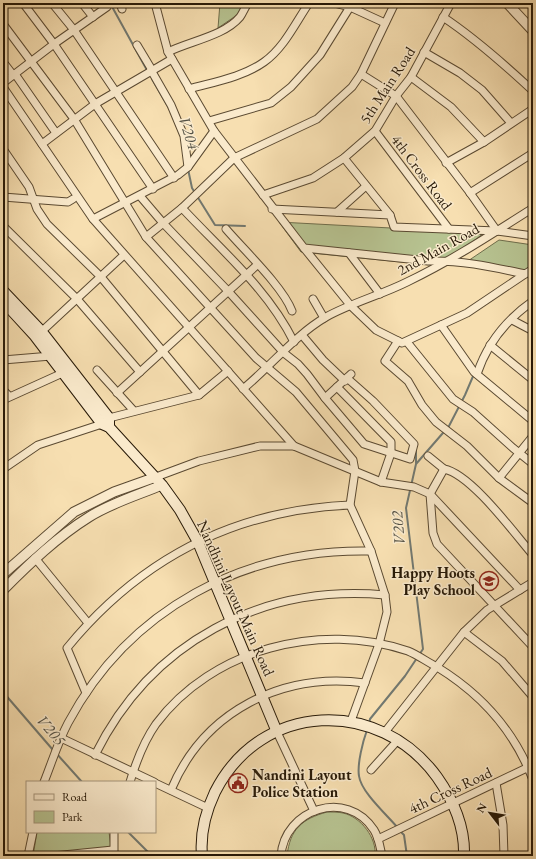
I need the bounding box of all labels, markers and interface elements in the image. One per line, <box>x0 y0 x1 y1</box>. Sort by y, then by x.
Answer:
street label: 5th Main Road <box>355 43 419 127</box>
water label: V204 <box>174 114 204 153</box>
street label: 4th Cross Road <box>387 130 457 214</box>
street label: 2nd Main Road <box>394 218 483 279</box>
water label: V202 <box>386 509 410 546</box>
street label: Nandhini Layout Main Road <box>193 517 279 679</box>
place label: Happy Hoots Play School <box>391 563 476 599</box>
school or university icon: Happy Hoots Play School <box>478 570 500 592</box>
water label: V205 <box>32 710 71 751</box>
street label: 4th Cross Road <box>405 762 495 818</box>
place label: Nandini Layout Police Station <box>252 765 352 801</box>
public building icon: Nandini Layout Police Station <box>227 772 249 794</box>
legend <box>26 781 156 833</box>
text: Road <box>62 789 88 805</box>
north arrow <box>470 793 510 833</box>
text: N <box>473 800 490 815</box>
text: Park <box>62 809 83 825</box>

